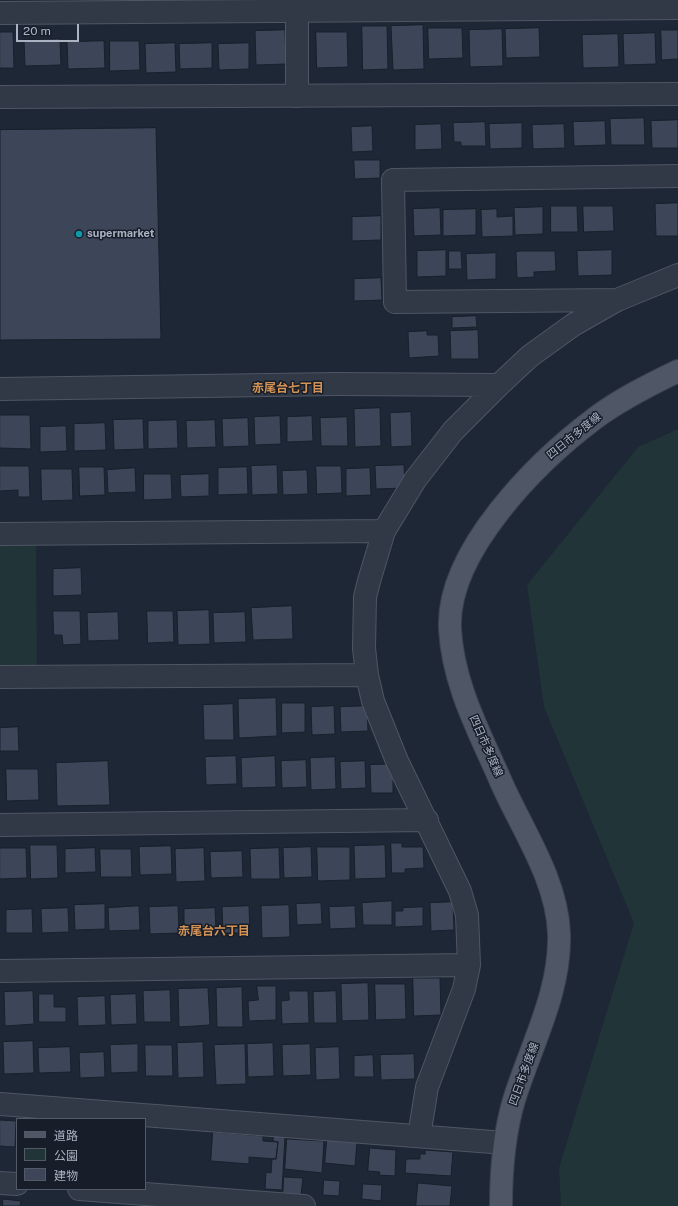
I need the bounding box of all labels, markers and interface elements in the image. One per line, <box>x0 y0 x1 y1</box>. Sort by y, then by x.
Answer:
scale bar <box>18 16 81 42</box>
text: 20 m <box>23 24 51 38</box>
place label: supermarket <box>87 227 154 241</box>
marker: supermarket <box>74 229 84 239</box>
district label: 赤尾台七丁目 <box>252 381 324 395</box>
street label: 四日市多度線 <box>544 410 604 462</box>
street label: 四日市多度線 <box>467 713 505 779</box>
district label: 赤尾台六丁目 <box>178 924 250 938</box>
street label: 四日市多度線 <box>507 1041 541 1107</box>
legend <box>16 1118 146 1190</box>
text: 道路 <box>54 1129 78 1143</box>
text: 公園 <box>54 1149 78 1163</box>
text: 建物 <box>54 1169 78 1183</box>

